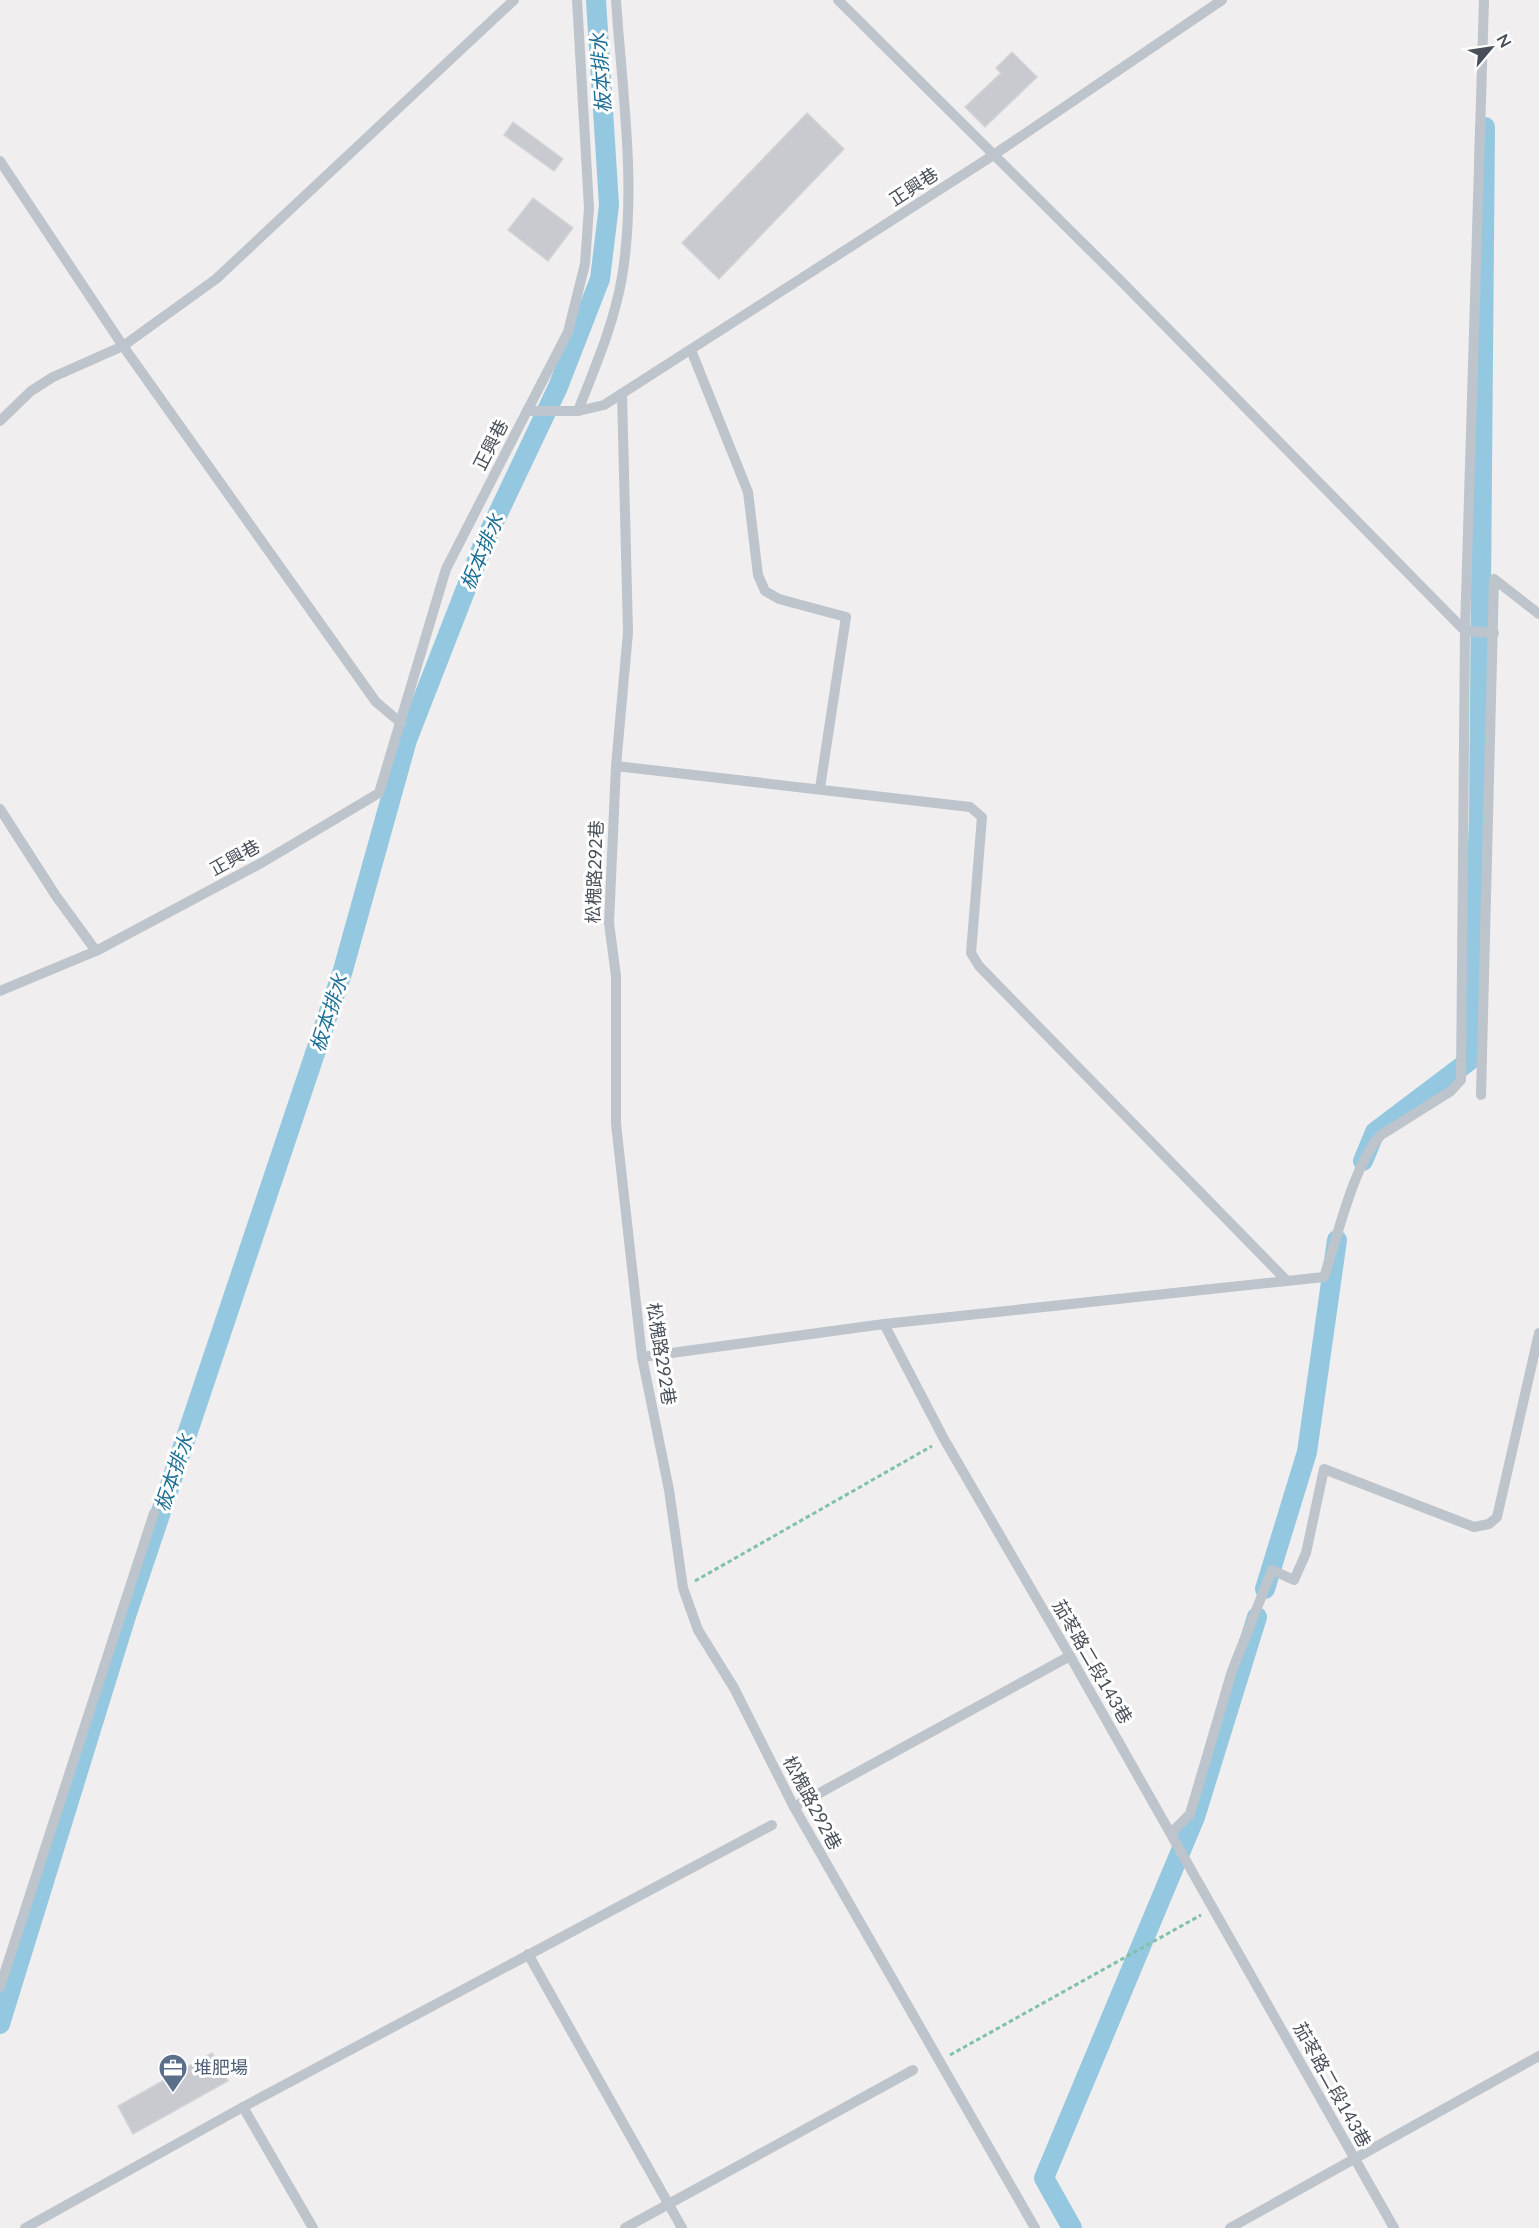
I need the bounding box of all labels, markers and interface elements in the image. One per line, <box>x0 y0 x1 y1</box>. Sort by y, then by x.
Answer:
north arrow <box>1461 18 1521 78</box>
text: N <box>1493 30 1516 50</box>
water label: 板本排水 <box>585 31 615 114</box>
street label: 正興巷 <box>885 162 942 210</box>
street label: 正興巷 <box>468 415 512 474</box>
water label: 板本排水 <box>454 509 508 593</box>
street label: 松槐路292巷 <box>581 820 607 924</box>
street label: 正興巷 <box>206 834 263 880</box>
water label: 板本排水 <box>304 970 352 1054</box>
street label: 松槐路292巷 <box>643 1301 681 1407</box>
water label: 板本排水 <box>149 1430 198 1514</box>
street label: 茄苳路二段143巷 <box>1049 1596 1137 1727</box>
street label: 松槐路292巷 <box>779 1752 847 1853</box>
street label: 茄苳路二段143巷 <box>1289 2018 1376 2151</box>
office icon: 堆肥場 <box>157 2052 189 2094</box>
place label: 堆肥場 <box>194 2056 248 2078</box>

